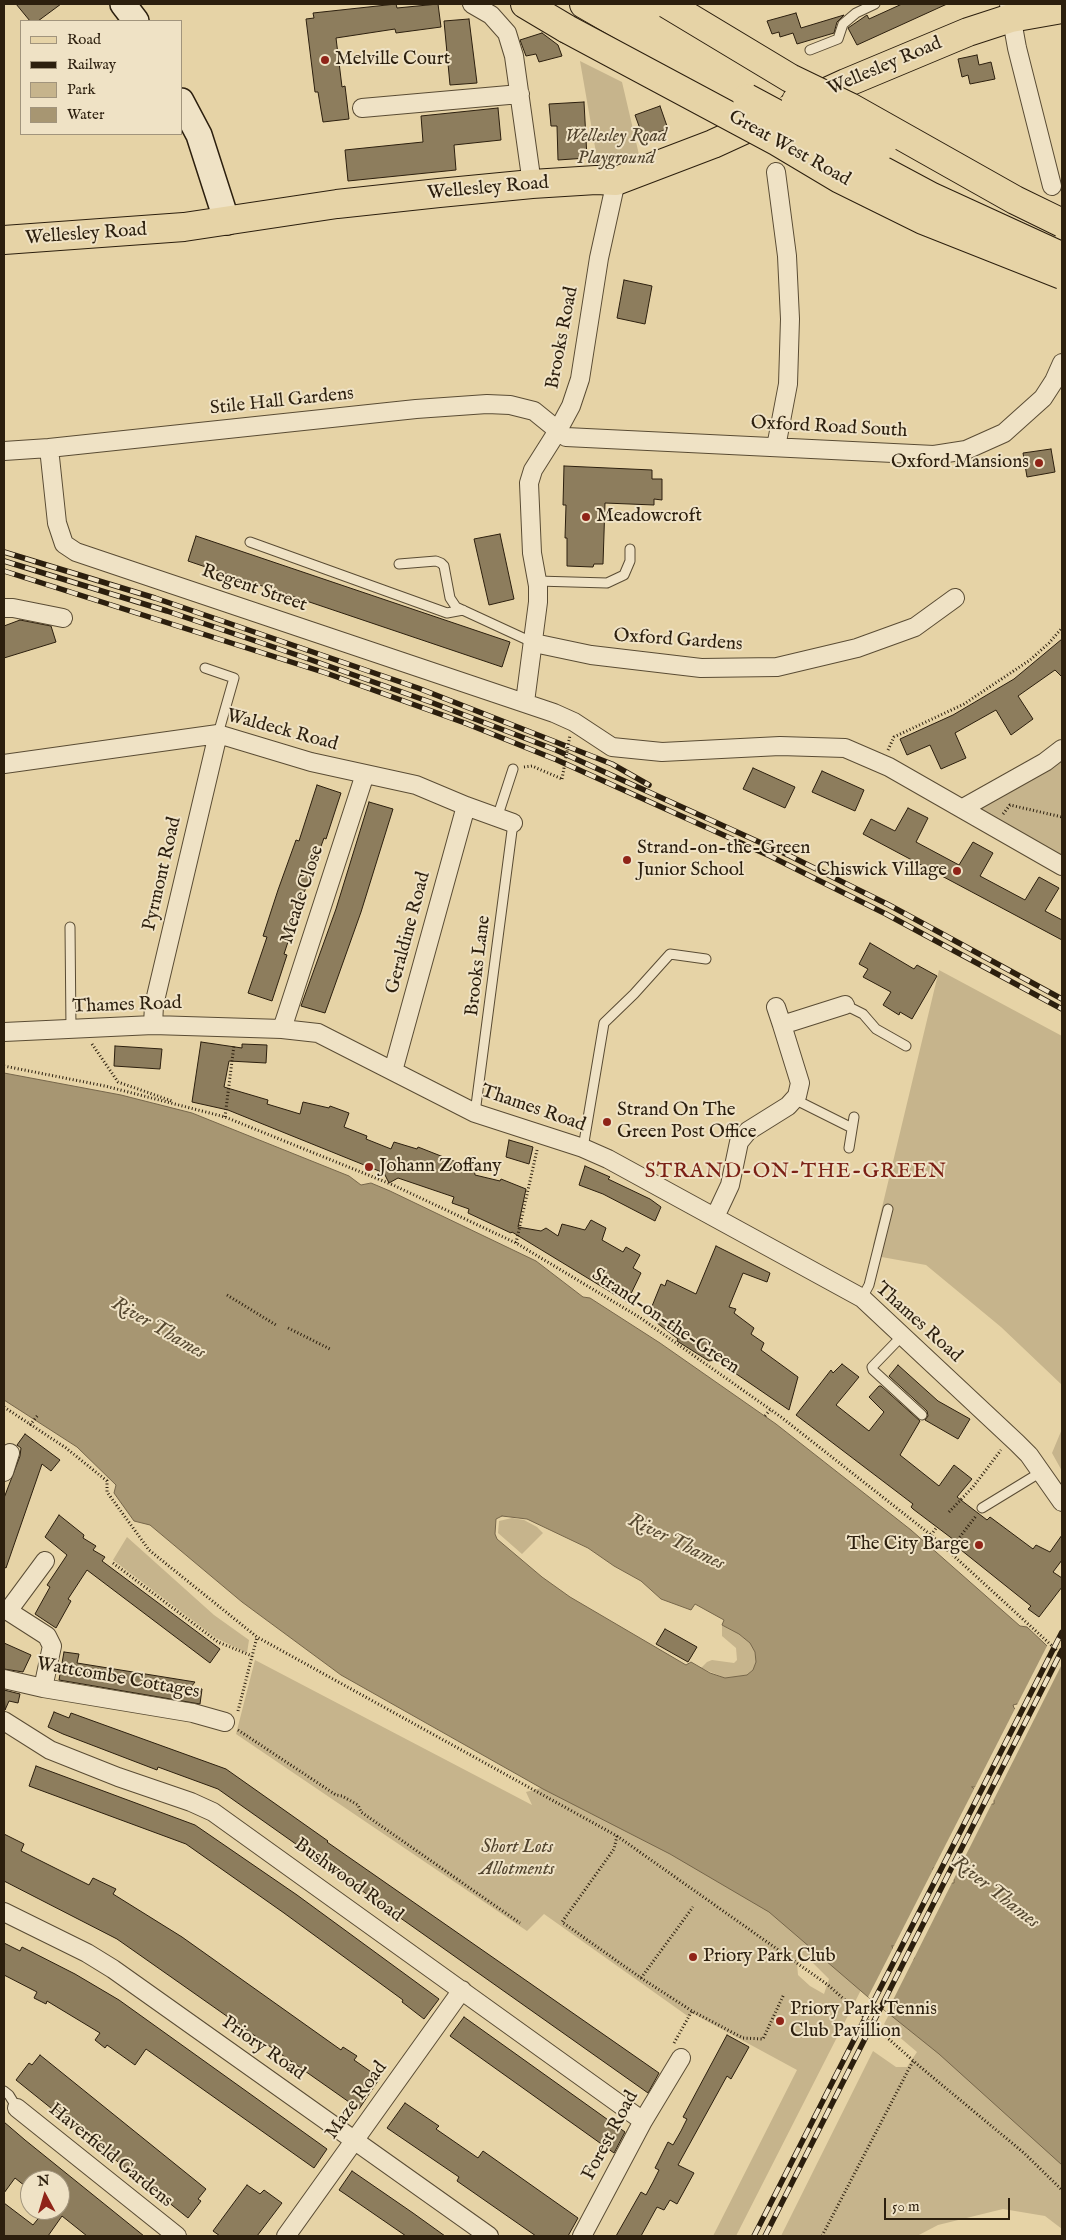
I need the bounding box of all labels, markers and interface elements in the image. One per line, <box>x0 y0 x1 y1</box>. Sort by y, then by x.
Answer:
legend <box>20 20 182 135</box>
text: Road <box>67 30 101 49</box>
street label: Wellesley Road <box>824 33 946 101</box>
place label: Melville Court <box>335 49 450 71</box>
marker: Melville Court <box>319 54 331 66</box>
text: Railway <box>67 55 116 74</box>
text: Park <box>67 80 96 99</box>
text: Water <box>67 105 104 124</box>
street label: Great West Road <box>724 106 854 192</box>
park label: Wellesley Road Playground <box>565 126 667 170</box>
street label: Wellesley Road <box>426 172 550 206</box>
street label: Wellesley Road <box>24 219 148 251</box>
street label: Brooks Road <box>542 285 584 391</box>
street label: Stile Hall Gardens <box>209 383 355 421</box>
street label: Oxford Road South <box>750 413 908 443</box>
place label: Oxford Mansions <box>891 452 1029 474</box>
marker: Oxford Mansions <box>1033 457 1045 469</box>
place label: Meadowcroft <box>596 506 702 528</box>
marker: Meadowcroft <box>580 511 592 523</box>
street label: Regent Street <box>198 560 310 618</box>
street label: Oxford Gardens <box>613 625 743 657</box>
street label: Waldeck Road <box>224 705 340 757</box>
street label: Pyrmont Road <box>139 815 187 933</box>
place label: Strand-on-the-Green Junior School <box>637 838 810 882</box>
street label: Meade Close <box>276 843 330 947</box>
marker: Strand-on-the-Green Junior School <box>621 854 633 866</box>
place label: Chiswick Village <box>816 860 947 882</box>
marker: Chiswick Village <box>951 865 963 877</box>
street label: Geraldine Road <box>382 870 436 996</box>
street label: Brooks Lane <box>461 914 497 1018</box>
street label: Thames Road <box>72 993 182 1019</box>
street label: Thames Road <box>478 1080 588 1138</box>
place label: Strand On The Green Post Office <box>617 1100 756 1144</box>
marker: Strand On The Green Post Office <box>601 1116 613 1128</box>
place label: Johann Zoffany <box>379 1156 502 1178</box>
district label: STRAND-ON-THE-GREEN <box>642 1160 950 1186</box>
marker: Johann Zoffany <box>363 1161 375 1173</box>
street label: Strand-on-the-Green <box>587 1264 743 1380</box>
street label: Thames Road <box>870 1278 966 1368</box>
water label: River Thames <box>107 1292 209 1366</box>
water label: River Thames <box>624 1509 728 1577</box>
place label: The City Barge <box>847 1534 969 1556</box>
marker: The City Barge <box>973 1539 985 1551</box>
street label: Wattcombe Cottages <box>35 1653 201 1705</box>
street label: Bushwood Road <box>289 1834 407 1928</box>
park label: Short Lots Allotments <box>480 1837 554 1881</box>
water label: River Thames <box>946 1851 1044 1935</box>
place label: Priory Park Club <box>703 1946 836 1968</box>
marker: Priory Park Club <box>687 1951 699 1963</box>
place label: Priory Park Tennis Club Pavillion <box>790 1999 937 2043</box>
street label: Priory Road <box>217 2012 309 2086</box>
marker: Priory Park Tennis Club Pavillion <box>774 2015 786 2027</box>
street label: Maze Road <box>321 2058 393 2144</box>
street label: Forest Road <box>578 2087 644 2185</box>
street label: Haverfield Gardens <box>43 2099 177 2213</box>
north arrow <box>20 2170 70 2220</box>
text: N <box>37 2171 51 2191</box>
scale bar <box>886 2188 1012 2220</box>
text: 50 m <box>892 2197 920 2216</box>

